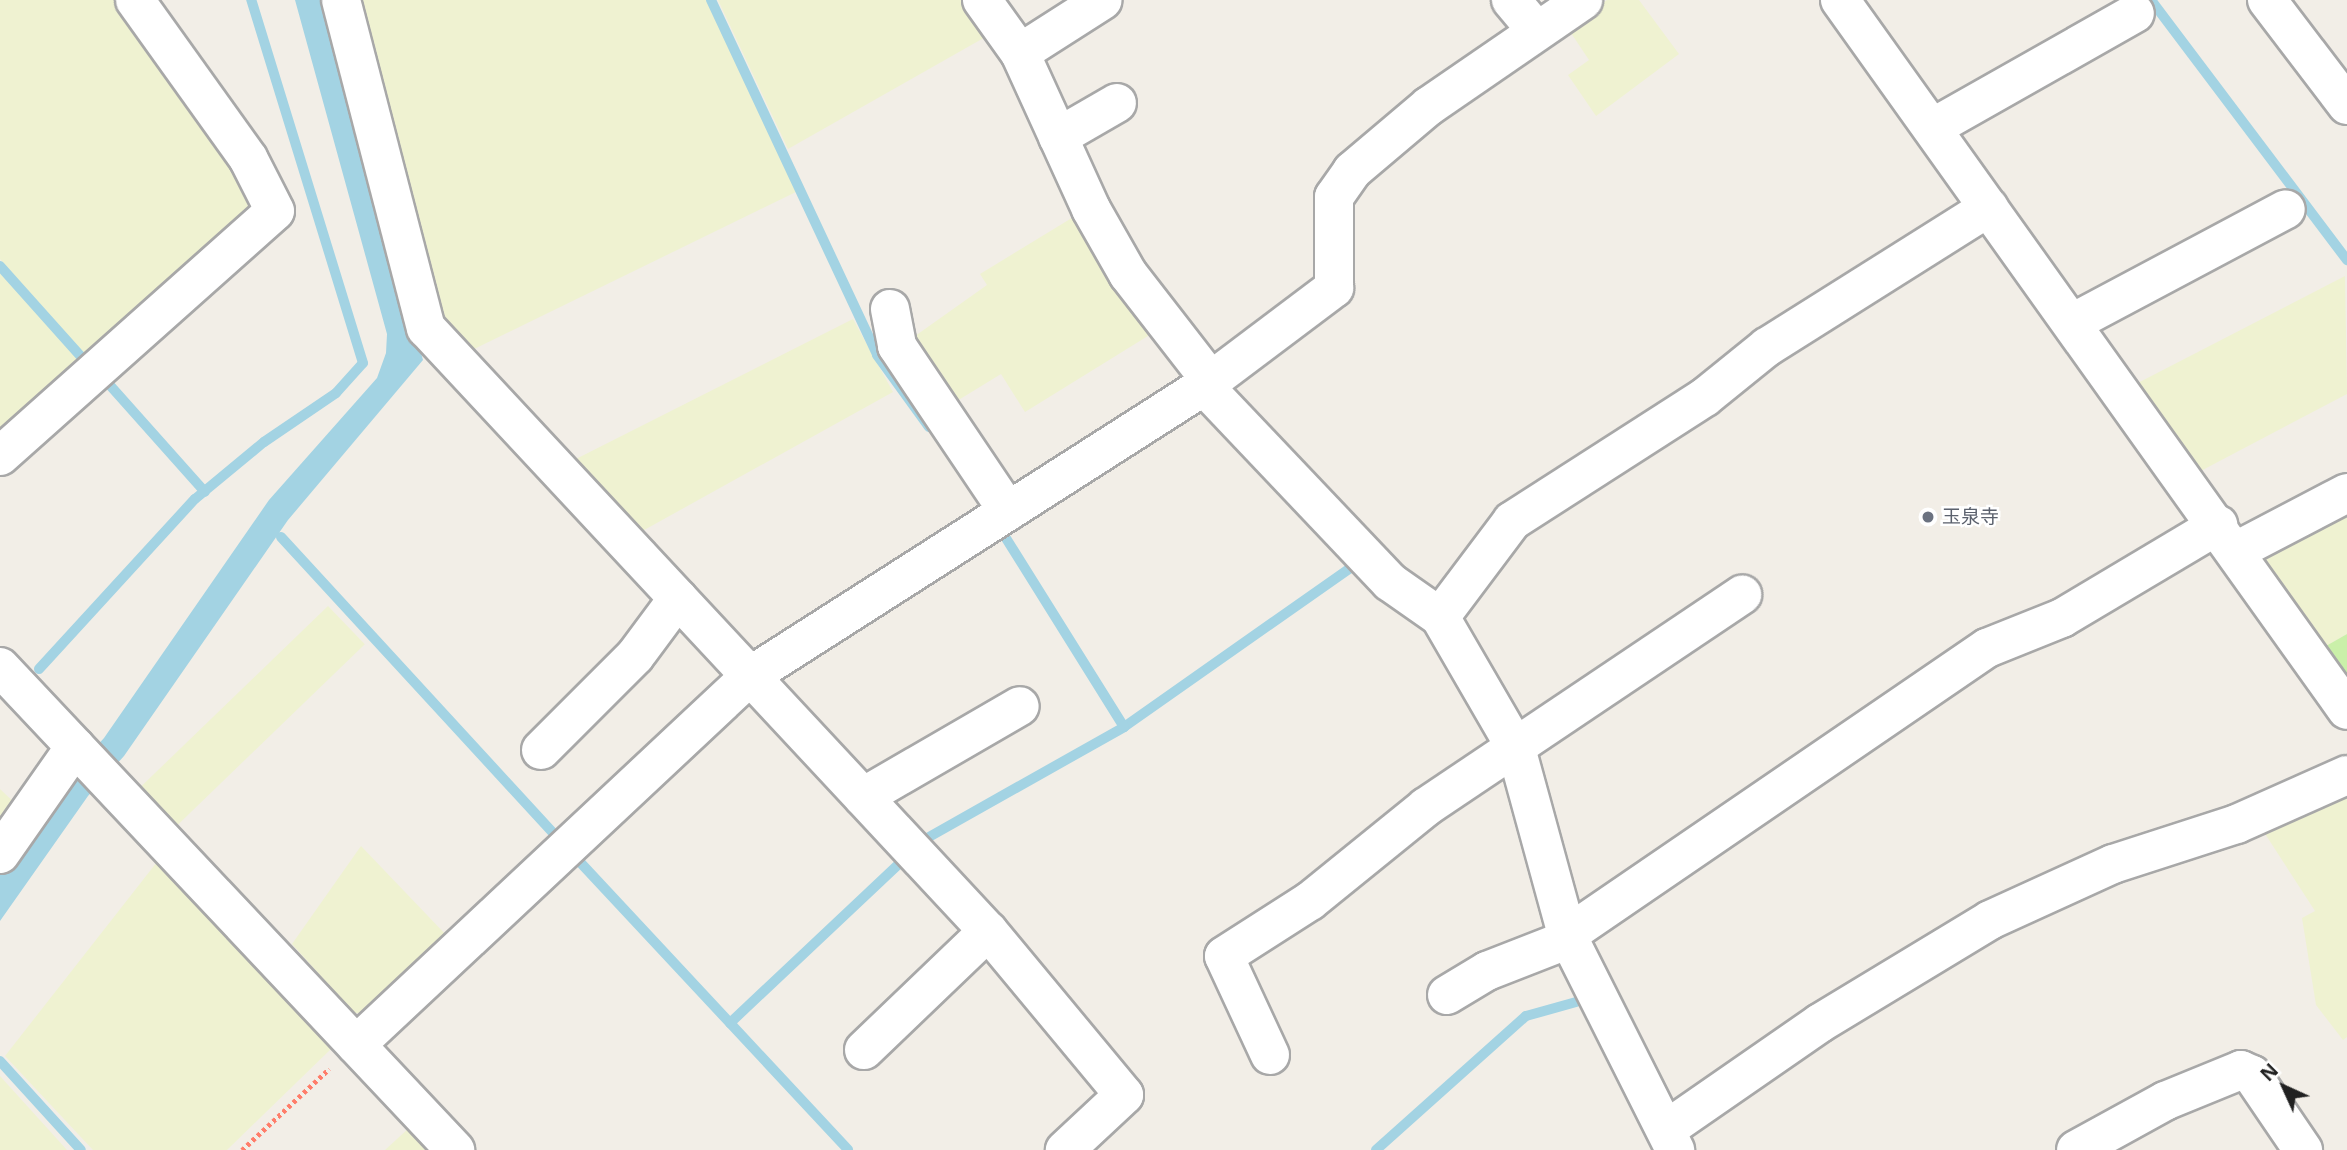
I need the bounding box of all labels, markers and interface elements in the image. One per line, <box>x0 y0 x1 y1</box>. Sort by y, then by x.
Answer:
place label: 玉泉寺 <box>1942 506 1999 528</box>
marker: 玉泉寺 <box>1920 509 1936 525</box>
north arrow <box>2249 1052 2319 1122</box>
text: N <box>2254 1058 2284 1087</box>

